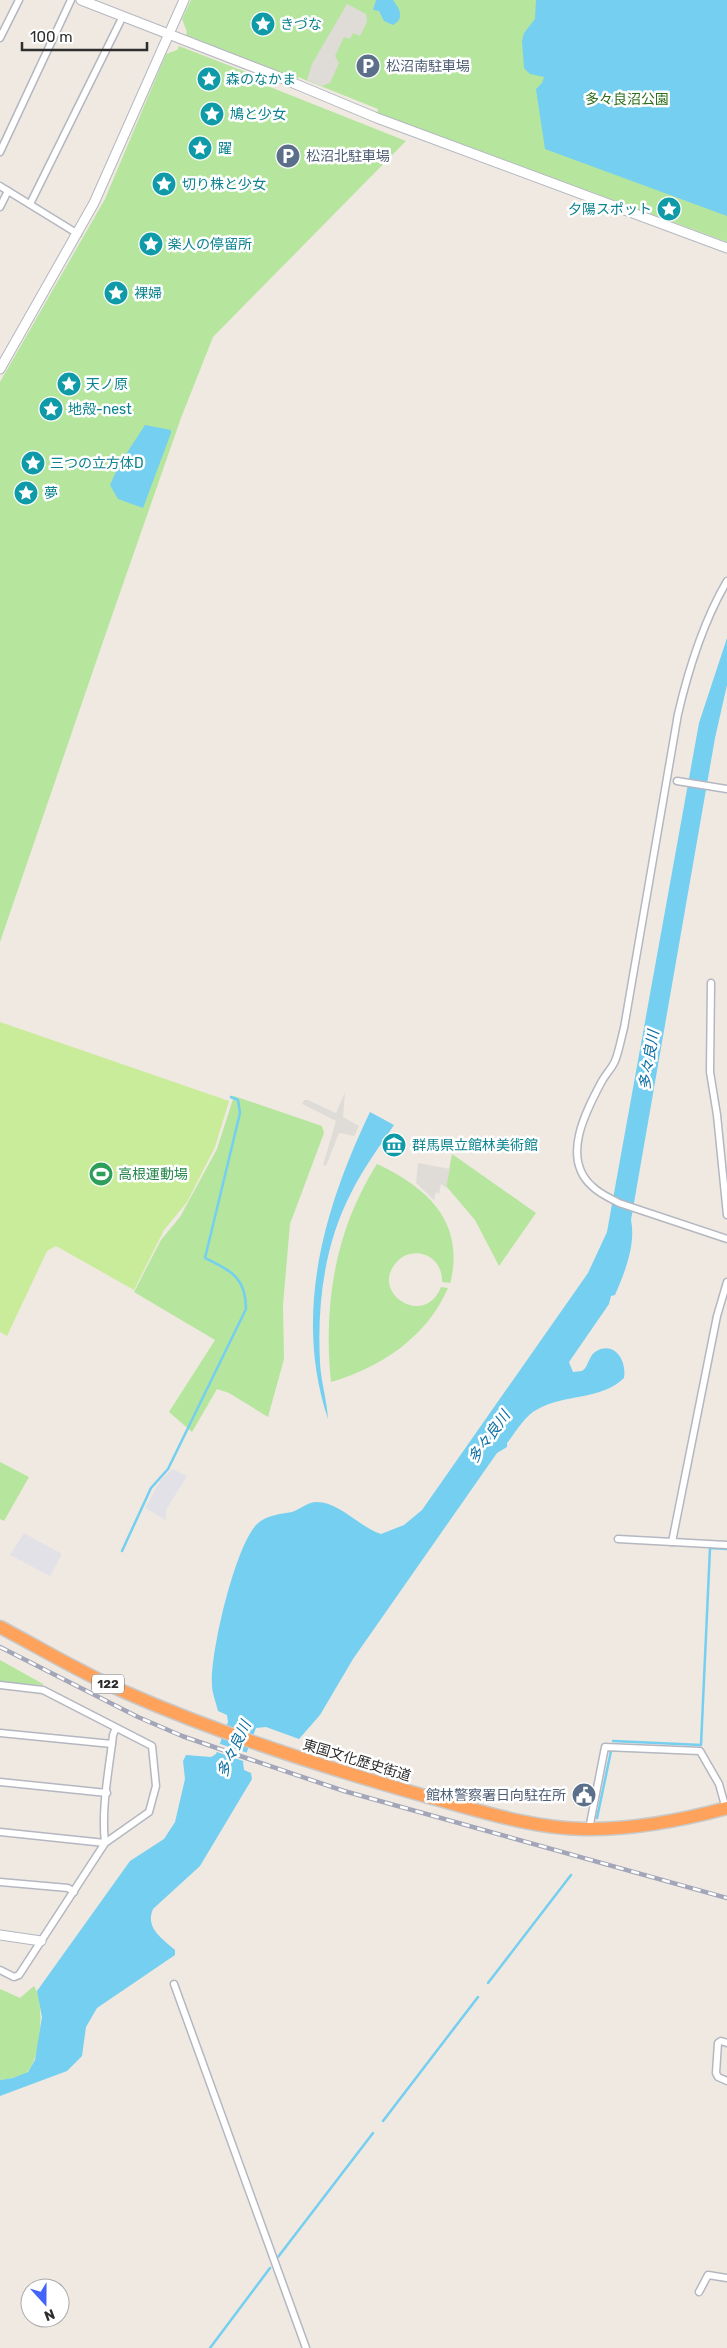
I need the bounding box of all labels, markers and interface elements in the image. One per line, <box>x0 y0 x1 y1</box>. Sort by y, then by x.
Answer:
place icon: きづな <box>250 11 276 37</box>
place label: きづな <box>280 16 322 33</box>
scale bar <box>22 20 148 52</box>
text: 100 m <box>30 28 72 46</box>
parking icon: 松沼南駐車場 <box>355 53 381 79</box>
place label: 松沼南駐車場 <box>386 58 470 75</box>
place icon: 森のなかま <box>196 66 222 92</box>
place label: 森のなかま <box>226 71 296 88</box>
park label: 多々良沼公園 <box>585 91 669 108</box>
place icon: 鳩と少女 <box>199 101 225 127</box>
place label: 鳩と少女 <box>230 106 286 123</box>
place icon: 躍 <box>187 135 213 161</box>
place label: 躍 <box>218 140 232 157</box>
parking icon: 松沼北駐車場 <box>275 143 301 169</box>
place label: 松沼北駐車場 <box>306 148 390 165</box>
place icon: 切り株と少女 <box>151 171 177 197</box>
place label: 切り株と少女 <box>182 176 266 193</box>
place icon: 夕陽スポット <box>656 196 682 222</box>
place label: 夕陽スポット <box>568 201 652 218</box>
place icon: 楽人の停留所 <box>138 231 164 257</box>
place label: 楽人の停留所 <box>168 236 252 253</box>
place icon: 裸婦 <box>103 280 129 306</box>
place label: 裸婦 <box>134 285 162 302</box>
place icon: 天ノ原 <box>56 371 82 397</box>
place label: 天ノ原 <box>86 376 128 393</box>
place icon: 地殻-nest <box>38 396 64 422</box>
place label: 地殻-nest <box>68 401 132 418</box>
place icon: 三つの立方体D <box>20 450 46 476</box>
place label: 三つの立方体D <box>50 455 144 472</box>
place icon: 夢 <box>13 480 39 506</box>
place label: 夢 <box>44 485 58 502</box>
water label: 多々良川 <box>635 1027 663 1091</box>
museum icon: 群馬県立館林美術館 <box>381 1132 407 1158</box>
place label: 群馬県立館林美術館 <box>412 1137 538 1154</box>
sports icon: 高根運動場 <box>88 1161 114 1187</box>
place label: 高根運動場 <box>118 1166 188 1183</box>
water label: 多々良川 <box>464 1406 515 1467</box>
road number: 122 <box>92 1675 124 1694</box>
water label: 多々良川 <box>213 1716 256 1780</box>
street label: 東国文化歴史街道 <box>301 1736 413 1785</box>
public building icon: 館林警察署日向駐在所 <box>571 1782 597 1808</box>
place label: 館林警察署日向駐在所 <box>426 1787 566 1804</box>
north arrow <box>20 2278 70 2328</box>
text: N <box>42 2305 57 2324</box>

